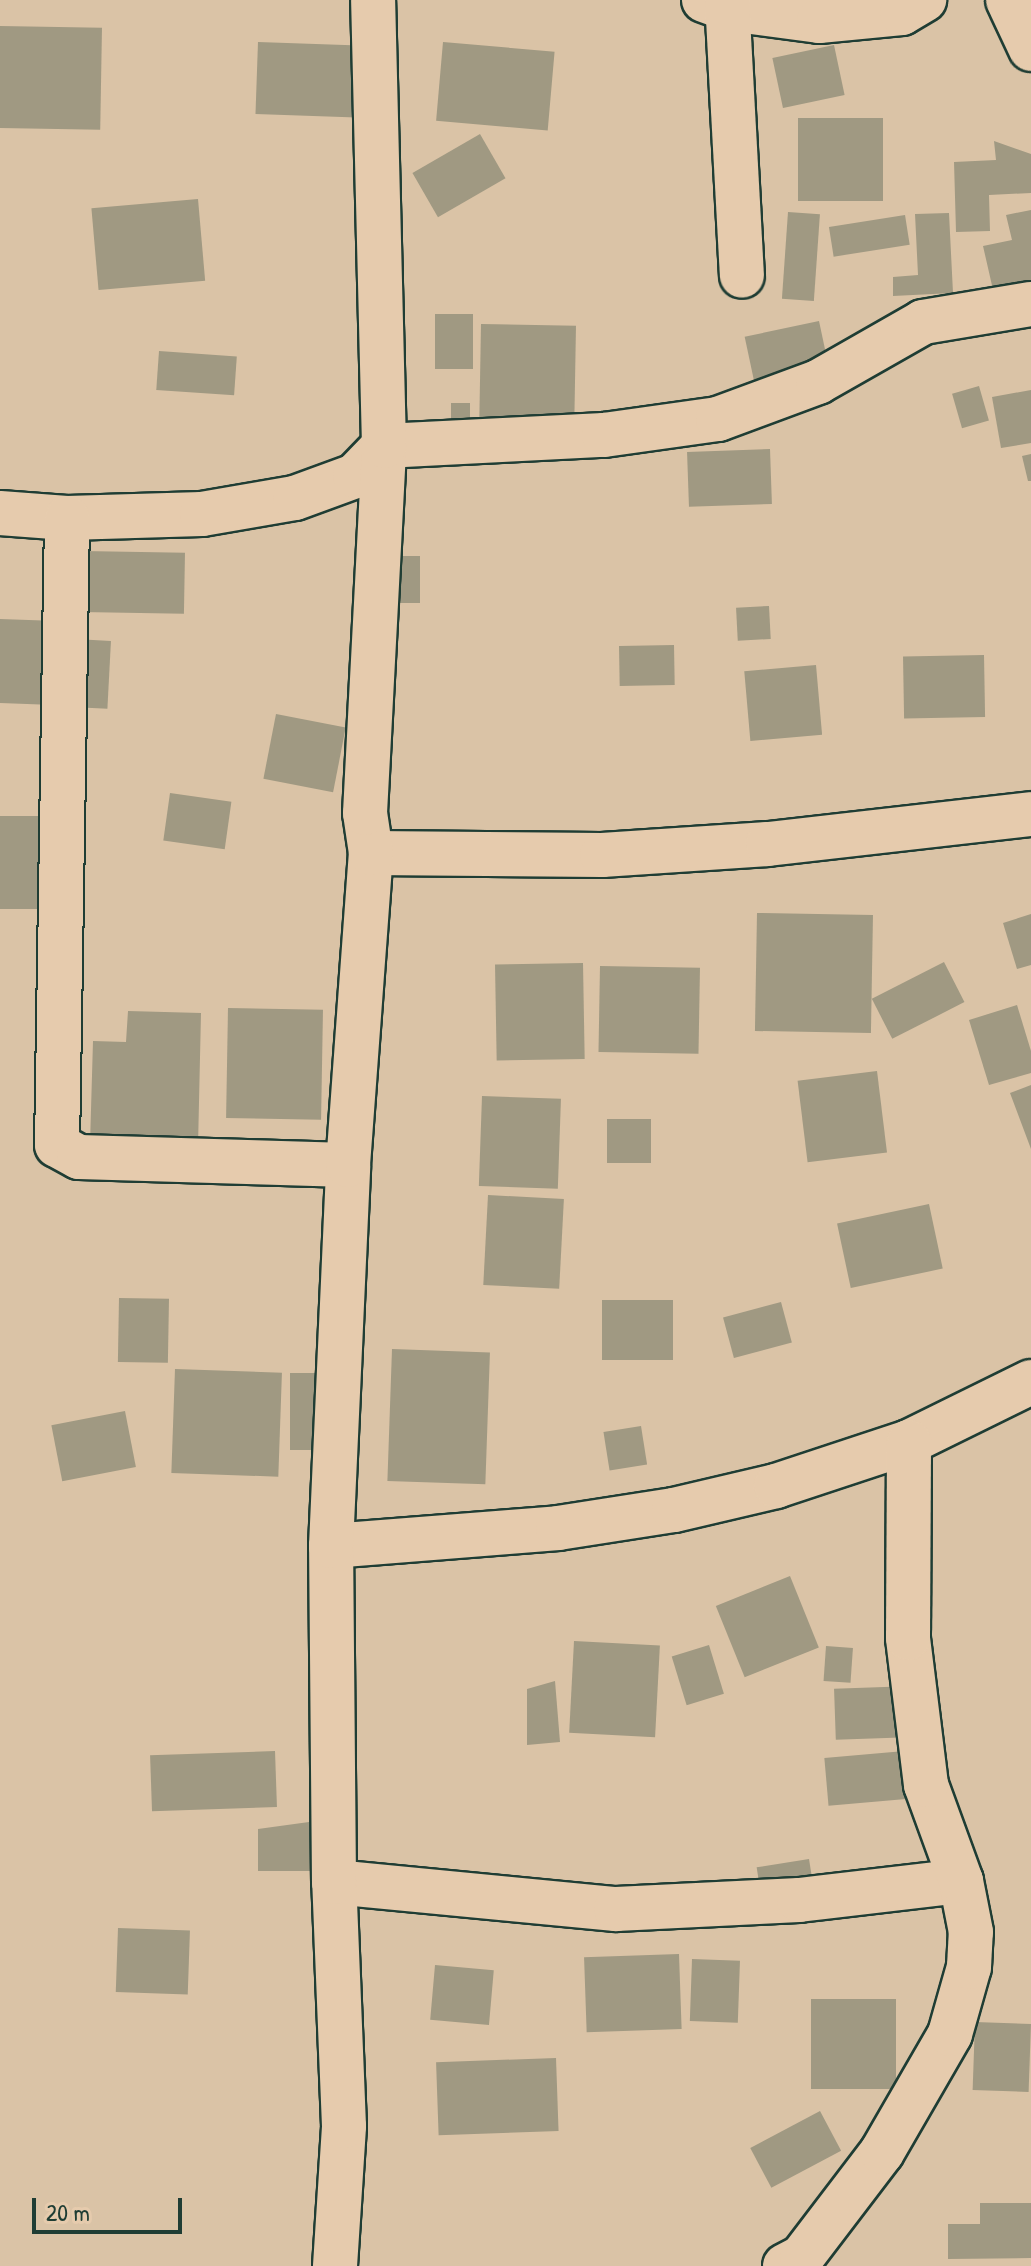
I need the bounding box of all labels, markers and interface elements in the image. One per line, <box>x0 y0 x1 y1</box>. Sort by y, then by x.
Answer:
scale bar <box>36 2182 186 2232</box>
text: 20 m <box>46 2196 90 2228</box>

